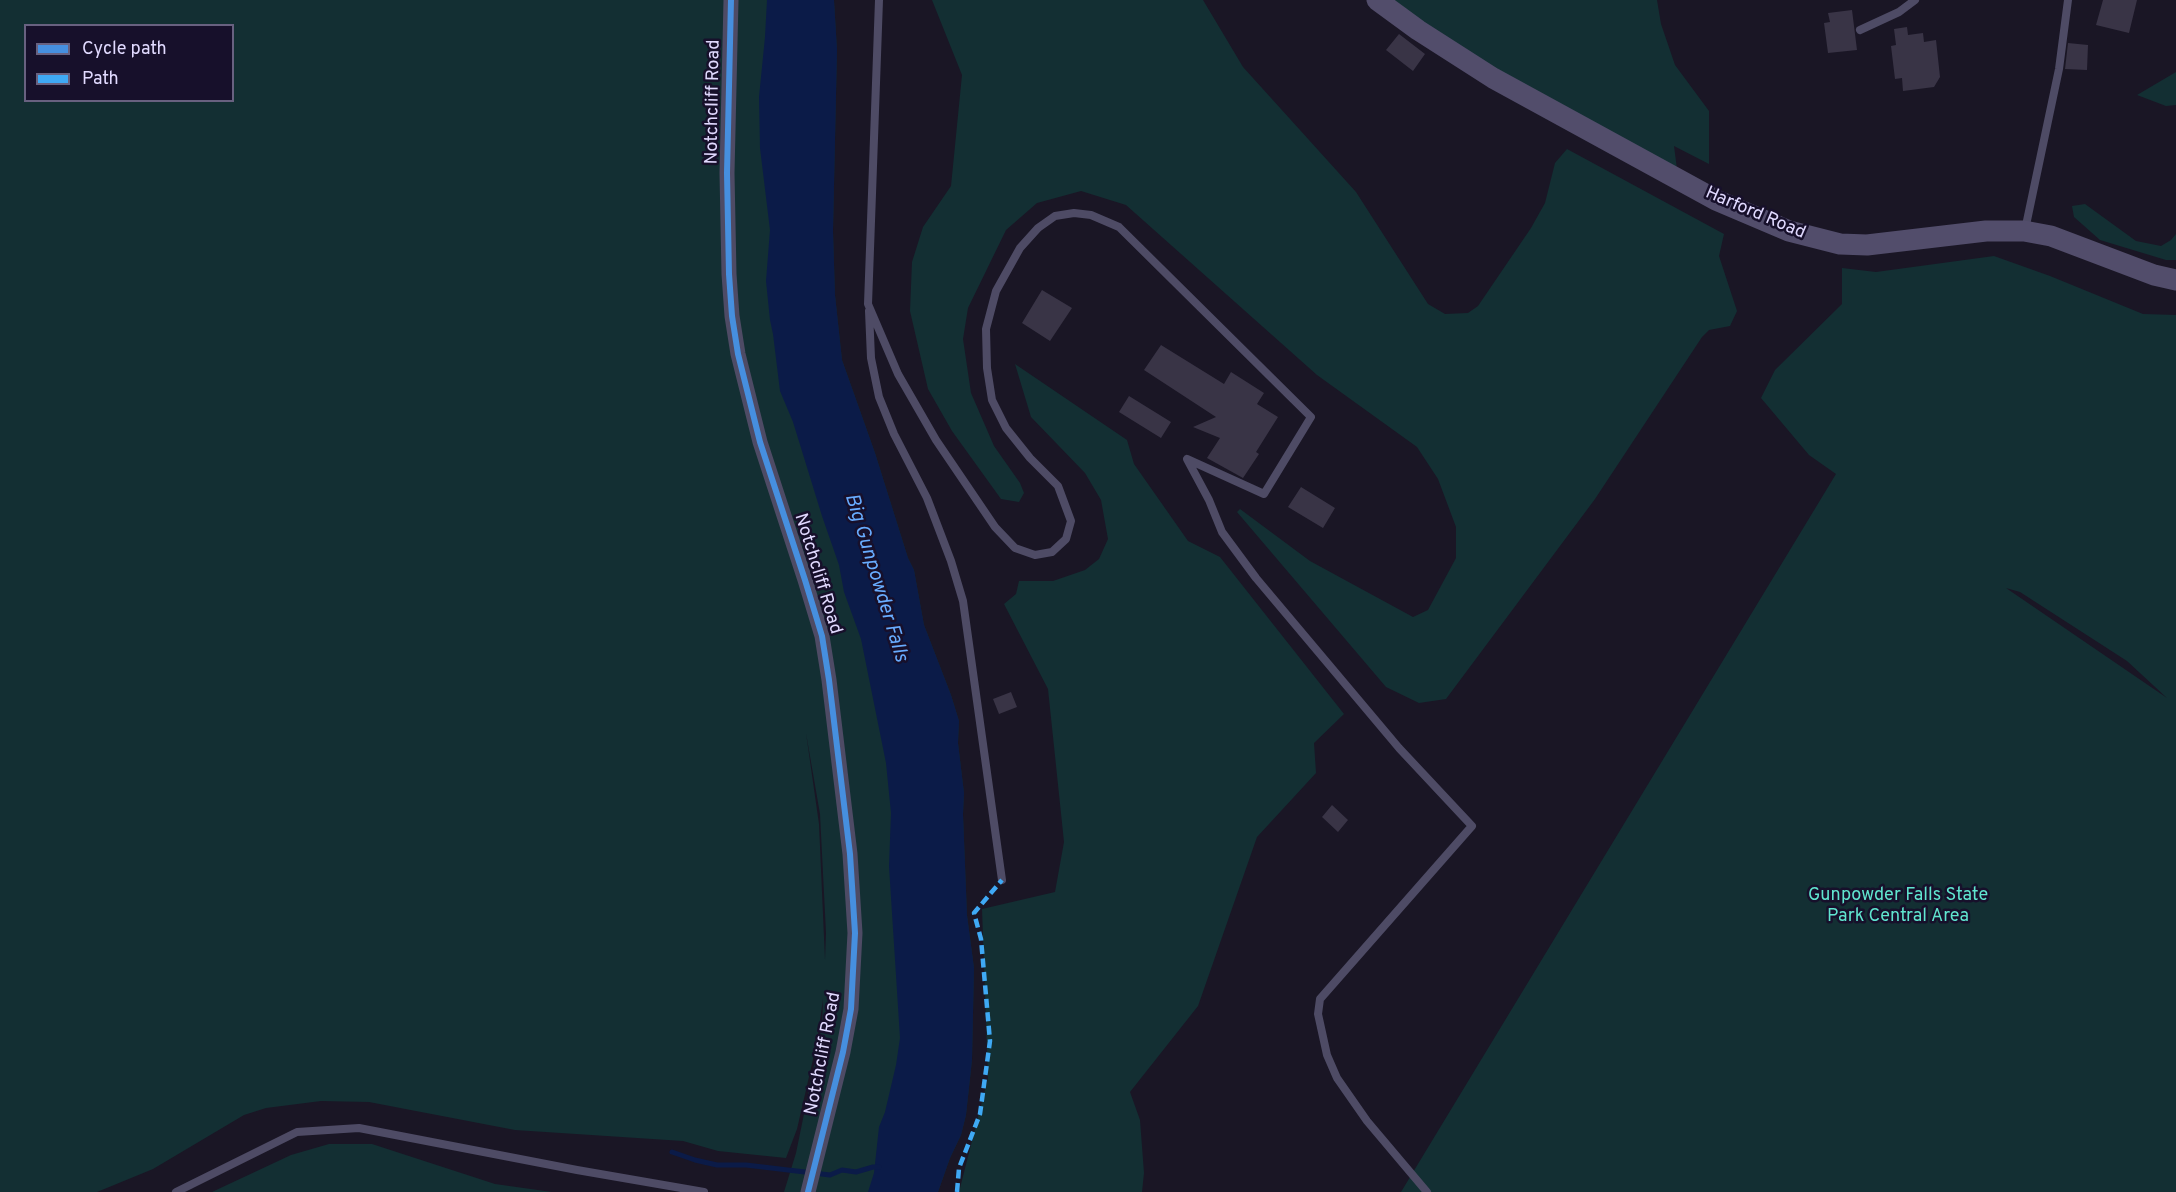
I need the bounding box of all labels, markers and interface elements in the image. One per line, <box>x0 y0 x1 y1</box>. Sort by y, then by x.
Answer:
legend <box>24 24 234 102</box>
text: Cycle path <box>82 38 167 61</box>
street label: Notchcliff Road <box>702 39 726 165</box>
text: Path <box>82 68 119 91</box>
street label: Harford Road <box>1702 183 1808 245</box>
water label: Big Gunpowder Falls <box>838 491 912 665</box>
street label: Notchcliff Road <box>788 511 846 637</box>
park label: Gunpowder Falls State Park Central Area <box>1808 885 1988 928</box>
street label: Notchcliff Road <box>801 991 847 1117</box>

